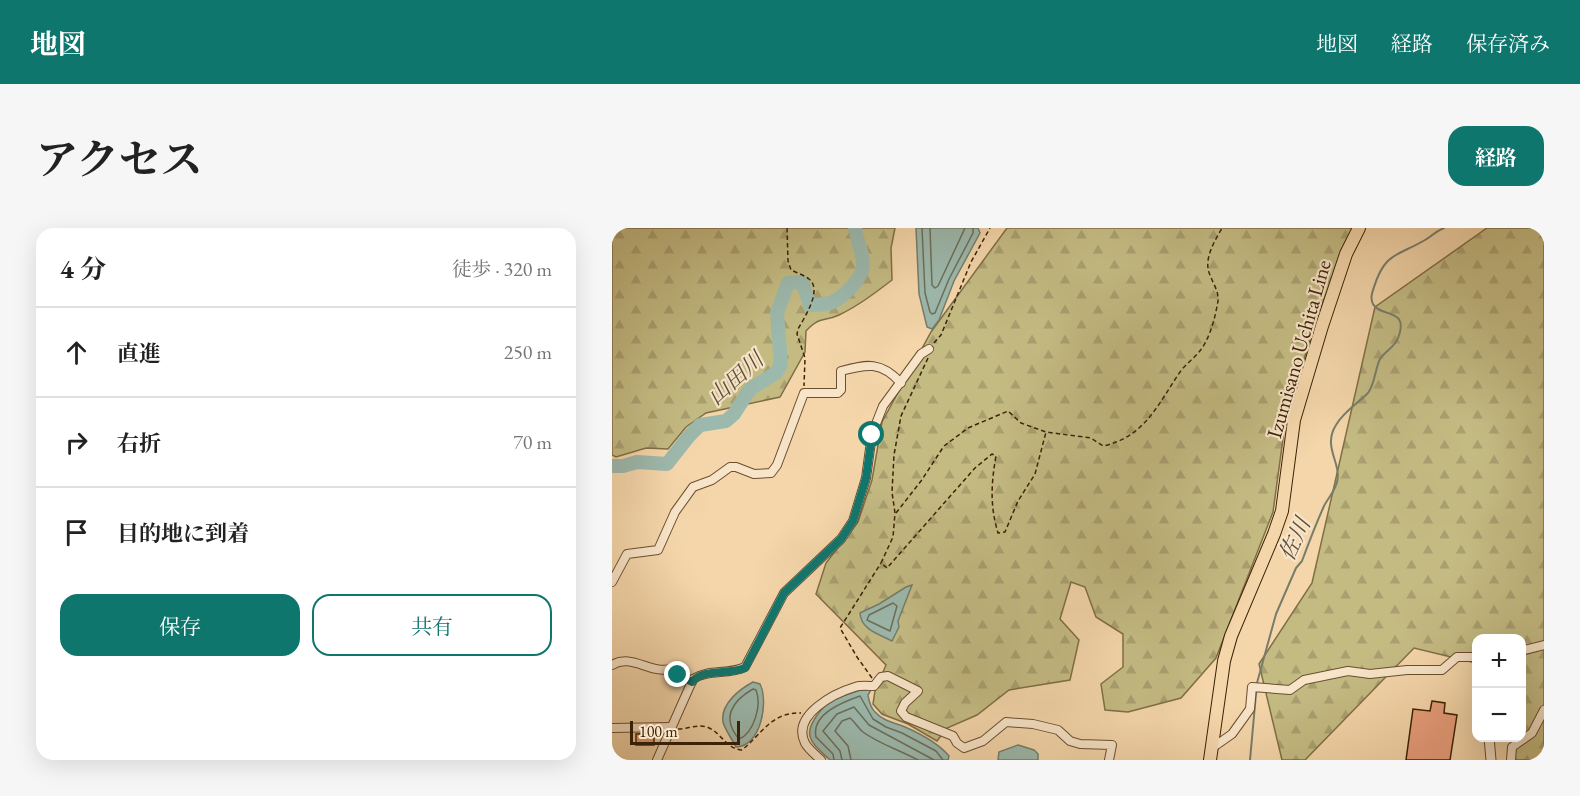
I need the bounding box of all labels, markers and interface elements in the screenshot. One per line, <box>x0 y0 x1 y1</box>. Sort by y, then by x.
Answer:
text: 地図 <box>30 26 86 62</box>
text: 地図 <box>1316 30 1358 57</box>
text: 経路 <box>1391 30 1433 57</box>
text: 保存済み <box>1466 30 1550 57</box>
button: 経路 <box>1448 126 1544 186</box>
text: アクセス <box>36 132 203 187</box>
text: 4 分 <box>60 252 106 286</box>
text: 徒歩 · 320 m <box>452 256 552 282</box>
street label: Izumisano Uchita Line <box>1260 257 1337 441</box>
icon: ahead <box>60 336 93 369</box>
text: 直進 <box>117 339 161 368</box>
text: 250 m <box>504 339 552 365</box>
water label: 山田川 <box>701 344 771 411</box>
route start <box>858 421 884 447</box>
icon: right <box>60 426 93 459</box>
text: 右折 <box>117 429 161 458</box>
text: 70 m <box>513 429 552 455</box>
water label: 佐川 <box>1272 511 1318 565</box>
icon: arrive <box>60 516 93 549</box>
text: 目的地に到着 <box>117 519 249 548</box>
button: 保存 <box>60 594 300 656</box>
button: 共有 <box>312 594 552 656</box>
map controls <box>1472 634 1526 742</box>
button: + <box>1472 634 1526 688</box>
route end <box>664 661 690 687</box>
button: − <box>1472 688 1526 742</box>
scale bar <box>630 718 740 746</box>
text: 100 m <box>639 721 678 742</box>

